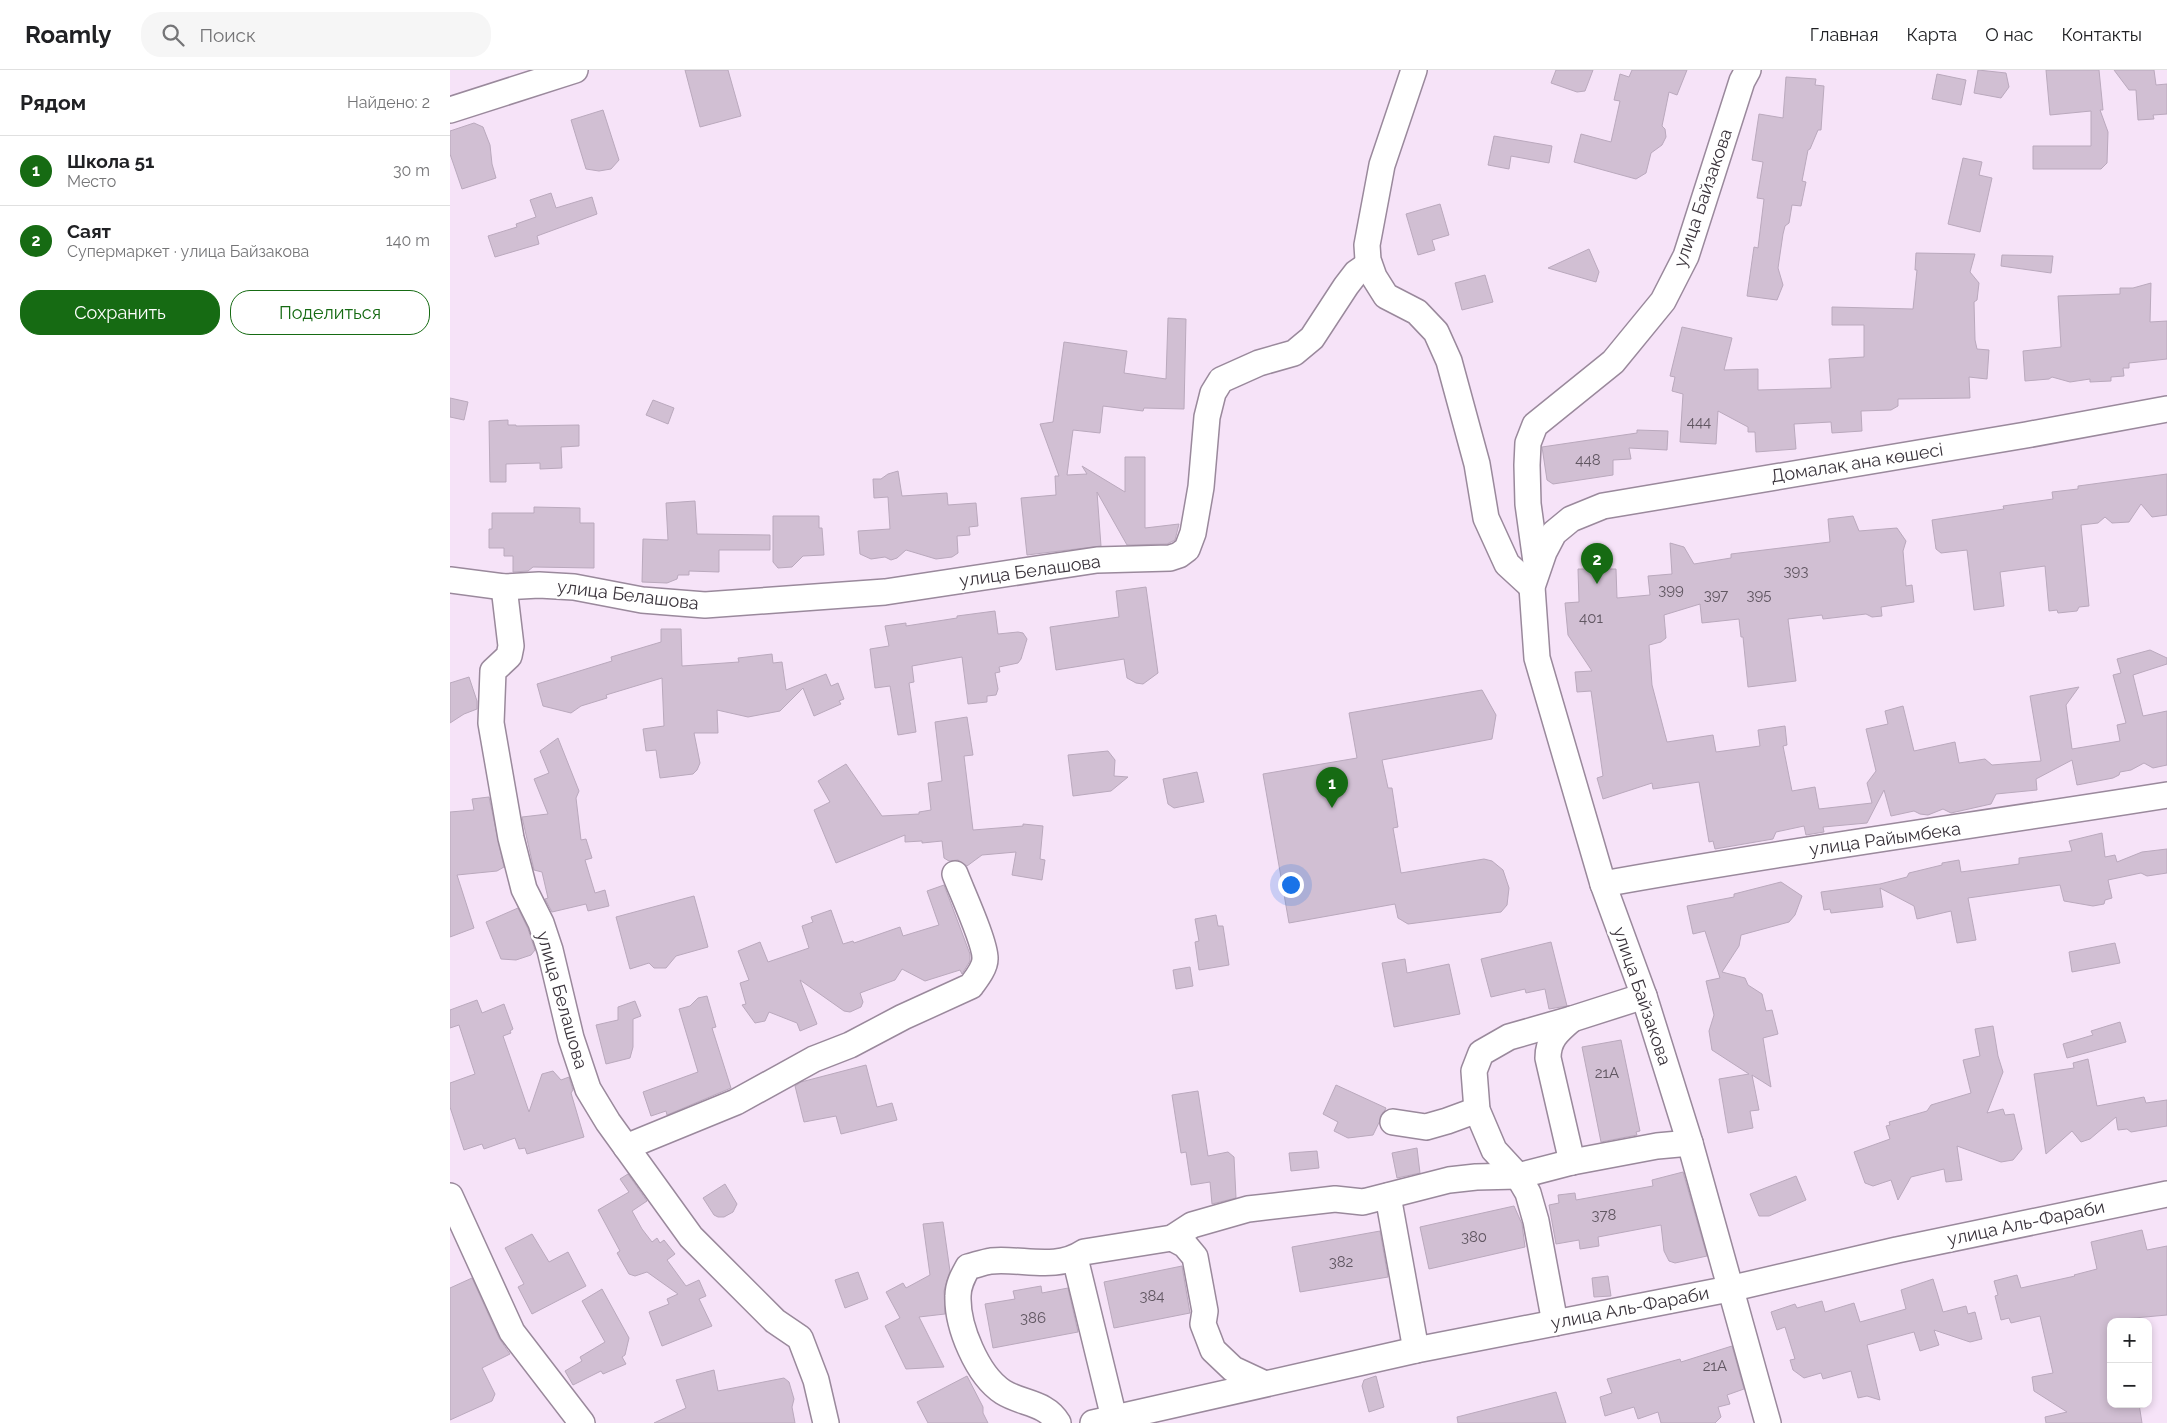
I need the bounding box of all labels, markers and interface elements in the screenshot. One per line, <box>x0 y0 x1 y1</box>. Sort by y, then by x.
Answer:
search box <box>141 12 491 57</box>
text: Roamly <box>25 20 111 49</box>
icon: search <box>159 21 187 49</box>
text: Поиск <box>199 24 256 46</box>
text: Главная <box>1810 24 1878 45</box>
text: Карта <box>1906 24 1957 45</box>
text: О нас <box>1985 24 2033 45</box>
text: Контакты <box>2061 24 2142 45</box>
text: Рядом <box>20 90 86 115</box>
text: Найдено: 2 <box>347 93 430 112</box>
street label: улица Байзакова <box>1669 126 1736 270</box>
text: Школа 51 <box>67 150 154 172</box>
text: 1 <box>32 161 40 180</box>
text: 30 m <box>393 161 430 180</box>
text: Место <box>67 172 116 191</box>
text: Саят <box>67 220 111 242</box>
text: 2 <box>31 231 41 250</box>
text: 140 m <box>386 231 430 250</box>
text: Супермаркет · улица Байзакова <box>67 242 309 261</box>
button: Сохранить <box>20 290 220 335</box>
button: Поделиться <box>230 290 430 335</box>
house number: 444 <box>1687 413 1711 431</box>
street label: Домалақ ана көшесі <box>1769 439 1944 486</box>
house number: 448 <box>1575 451 1601 469</box>
pin: 2 <box>1581 543 1613 584</box>
street label: улица Белашова <box>958 550 1102 591</box>
house number: 393 <box>1784 562 1808 580</box>
street label: улица Белашова <box>556 575 700 614</box>
house number: 399 <box>1658 581 1684 599</box>
house number: 397 <box>1704 586 1728 604</box>
house number: 395 <box>1747 586 1771 604</box>
house number: 401 <box>1579 609 1603 627</box>
pin: 1 <box>1316 767 1348 808</box>
street label: улица Райымбека <box>1808 817 1962 860</box>
your location <box>1278 872 1304 898</box>
street label: улица Байзакова <box>1609 924 1676 1068</box>
street label: улица Белашова <box>533 929 592 1071</box>
house number: 21А <box>1595 1064 1619 1082</box>
street label: улица Аль-Фараби <box>1945 1196 2107 1249</box>
house number: 378 <box>1592 1206 1617 1224</box>
house number: 380 <box>1461 1228 1487 1246</box>
house number: 382 <box>1329 1253 1354 1271</box>
street label: улица Аль-Фараби <box>1549 1282 1711 1333</box>
house number: 384 <box>1139 1287 1165 1305</box>
house number: 386 <box>1020 1309 1046 1327</box>
map controls <box>2107 1318 2152 1408</box>
button: + <box>2107 1318 2152 1363</box>
house number: 21А <box>1703 1357 1727 1375</box>
button: − <box>2107 1363 2152 1408</box>

